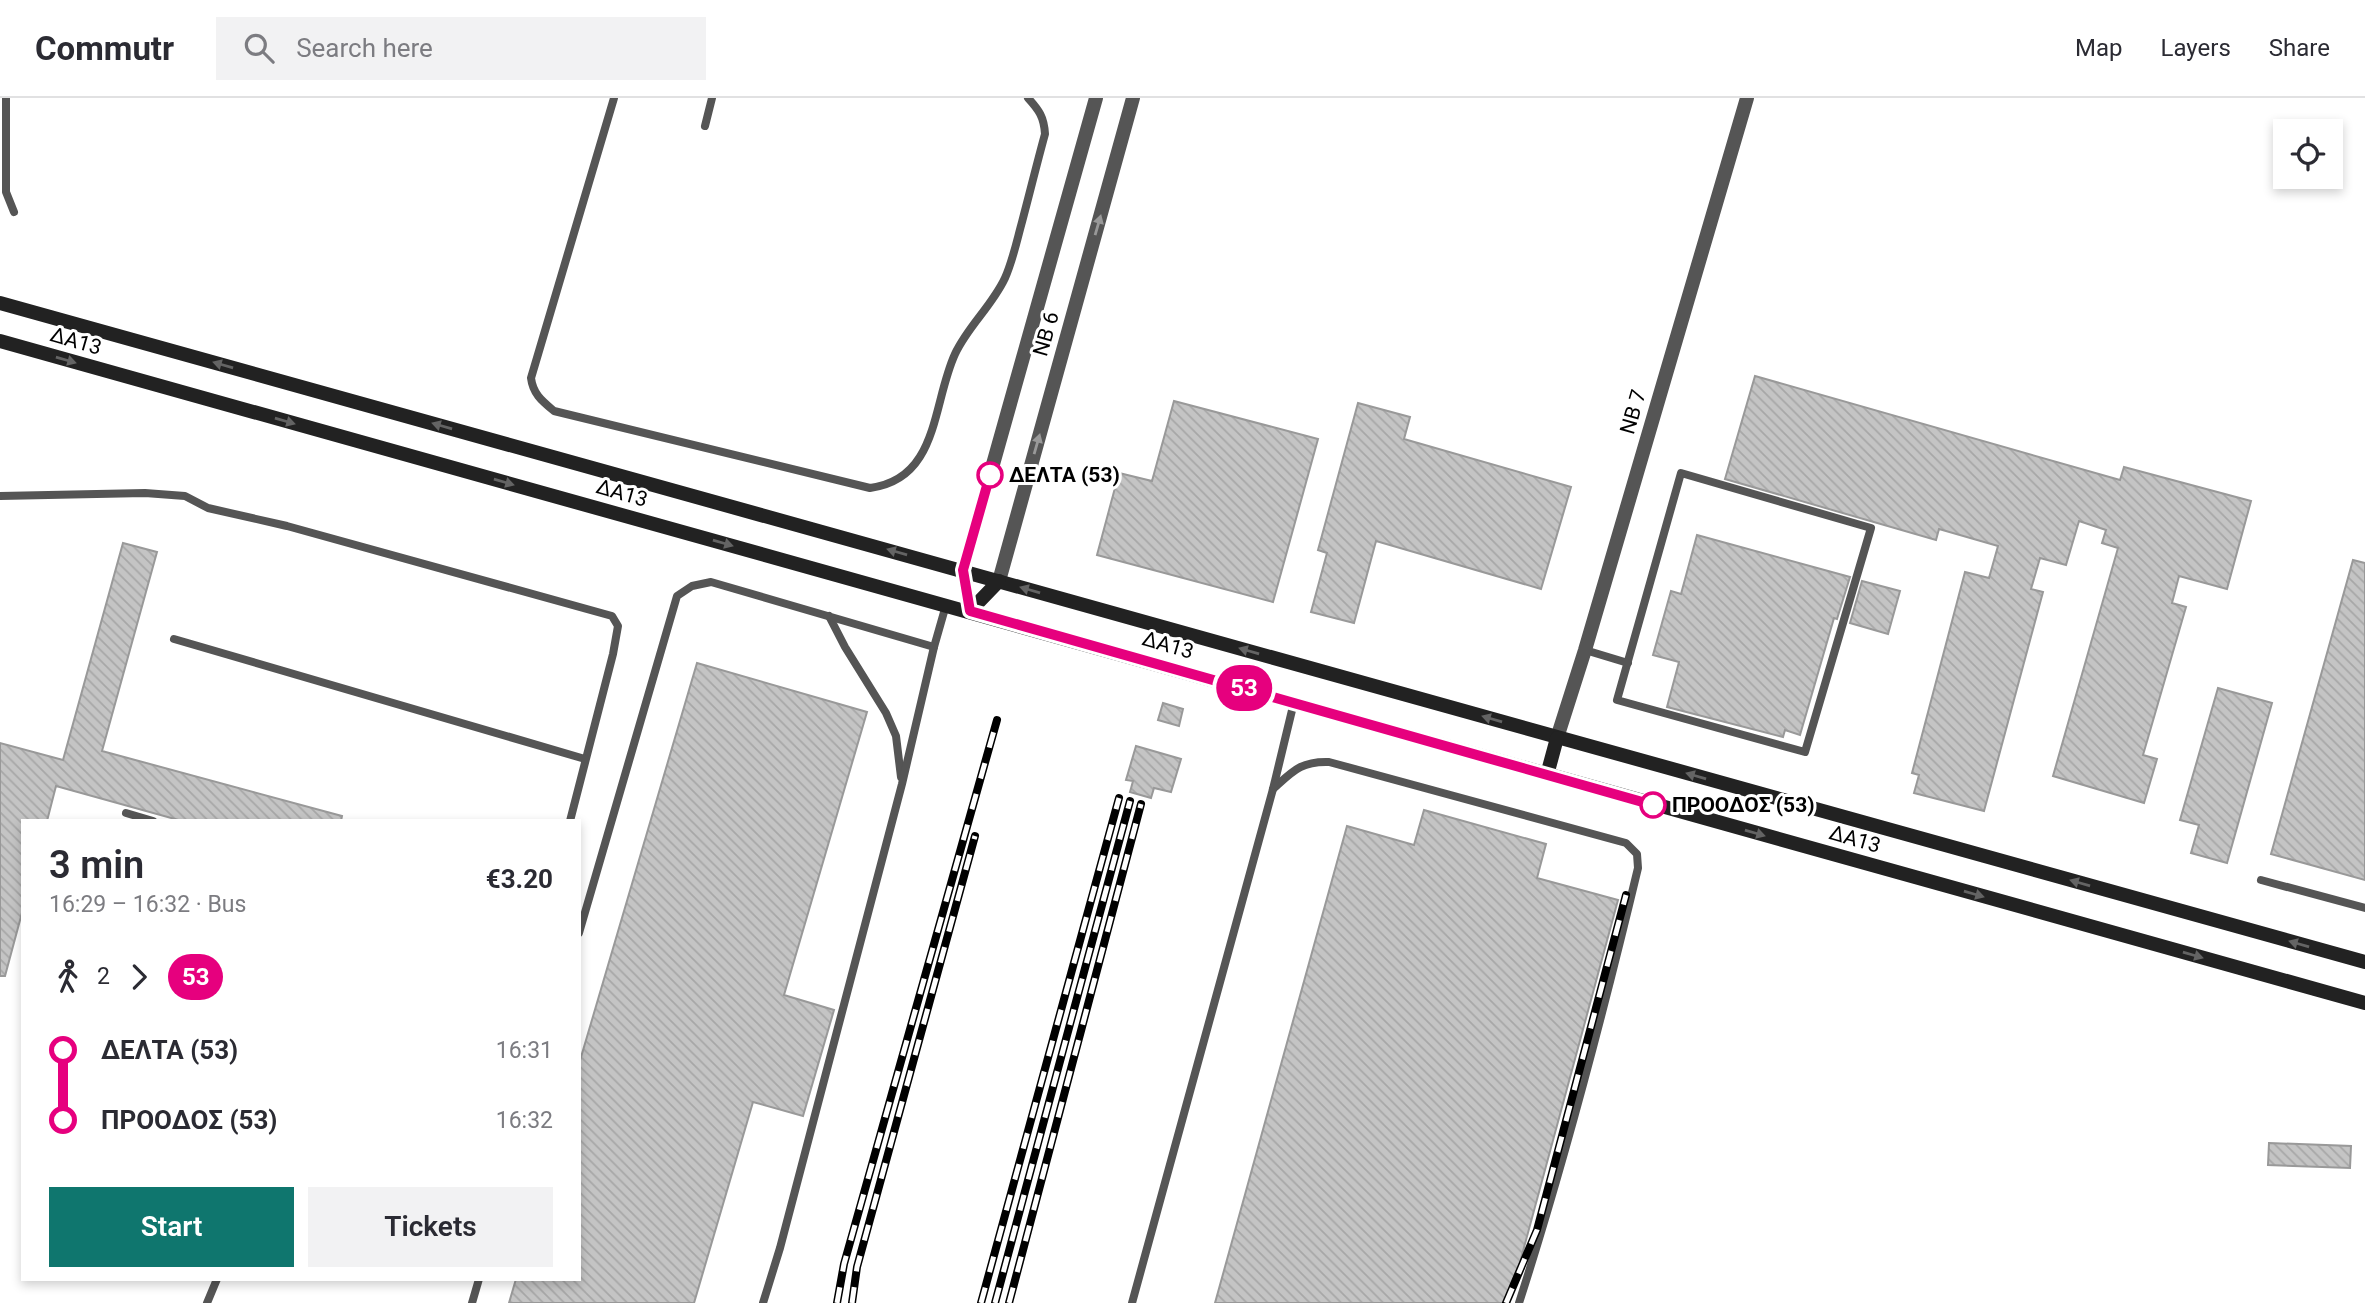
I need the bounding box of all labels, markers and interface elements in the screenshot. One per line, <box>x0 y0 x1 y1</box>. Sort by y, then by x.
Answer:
search box <box>216 17 706 80</box>
text: Commutr <box>35 29 174 68</box>
icon: search <box>240 29 278 67</box>
text: Search here <box>296 33 433 63</box>
text: Map <box>2075 34 2123 62</box>
text: Layers <box>2161 34 2231 62</box>
text: Share <box>2269 34 2330 62</box>
map controls <box>2273 119 2343 189</box>
button: locate <box>2273 119 2343 189</box>
one-way arrow <box>1093 214 1104 236</box>
street label: ΝΒ 6 <box>1028 309 1064 359</box>
street label: ΔΑ13 <box>48 322 104 360</box>
one-way arrow <box>56 355 77 365</box>
one-way arrow <box>212 359 234 370</box>
street label: ΝΒ 7 <box>1615 387 1651 437</box>
one-way arrow <box>275 416 296 426</box>
one-way arrow <box>431 420 453 431</box>
one-way arrow <box>1032 433 1043 455</box>
marker: ΔΕΛΤΑ (53) <box>977 462 1003 488</box>
place label: ΔΕΛΤΑ (53) <box>1009 463 1120 487</box>
street label: ΔΑ13 <box>594 474 650 512</box>
one-way arrow <box>494 477 515 487</box>
one-way arrow <box>712 538 734 549</box>
one-way arrow <box>886 547 907 557</box>
one-way arrow <box>1019 584 1040 594</box>
street label: ΔΑ13 <box>1140 626 1196 664</box>
one-way arrow <box>1238 645 1260 656</box>
line badge: 53 <box>1212 665 1276 711</box>
text: 53 <box>1230 674 1258 702</box>
one-way arrow <box>1481 714 1502 724</box>
one-way arrow <box>1684 770 1706 781</box>
marker: ΠΡΟΟΔΟΣ (53) <box>1640 792 1666 818</box>
place label: ΠΡΟΟΔΟΣ (53) <box>1672 793 1815 817</box>
street label: ΔΑ13 <box>1827 820 1883 858</box>
one-way arrow <box>1744 828 1766 839</box>
text: 3 min <box>49 843 144 887</box>
text: €3.20 <box>486 864 553 894</box>
one-way arrow <box>2069 877 2091 888</box>
one-way arrow <box>1963 889 1985 900</box>
text: 16:29 – 16:32 · Bus <box>49 891 246 918</box>
one-way arrow <box>2288 938 2310 949</box>
one-way arrow <box>2182 950 2204 961</box>
icon: walk <box>49 958 87 996</box>
icon: forward <box>120 958 158 996</box>
text: 2 <box>97 963 110 990</box>
text: 53 <box>182 963 209 991</box>
text: ΔΕΛΤΑ (53) <box>101 1035 238 1065</box>
text: 16:31 <box>496 1037 553 1064</box>
text: ΠΡΟΟΔΟΣ (53) <box>101 1105 278 1135</box>
text: 16:32 <box>496 1107 553 1134</box>
button: Start <box>49 1187 294 1267</box>
button: Tickets <box>308 1187 553 1267</box>

